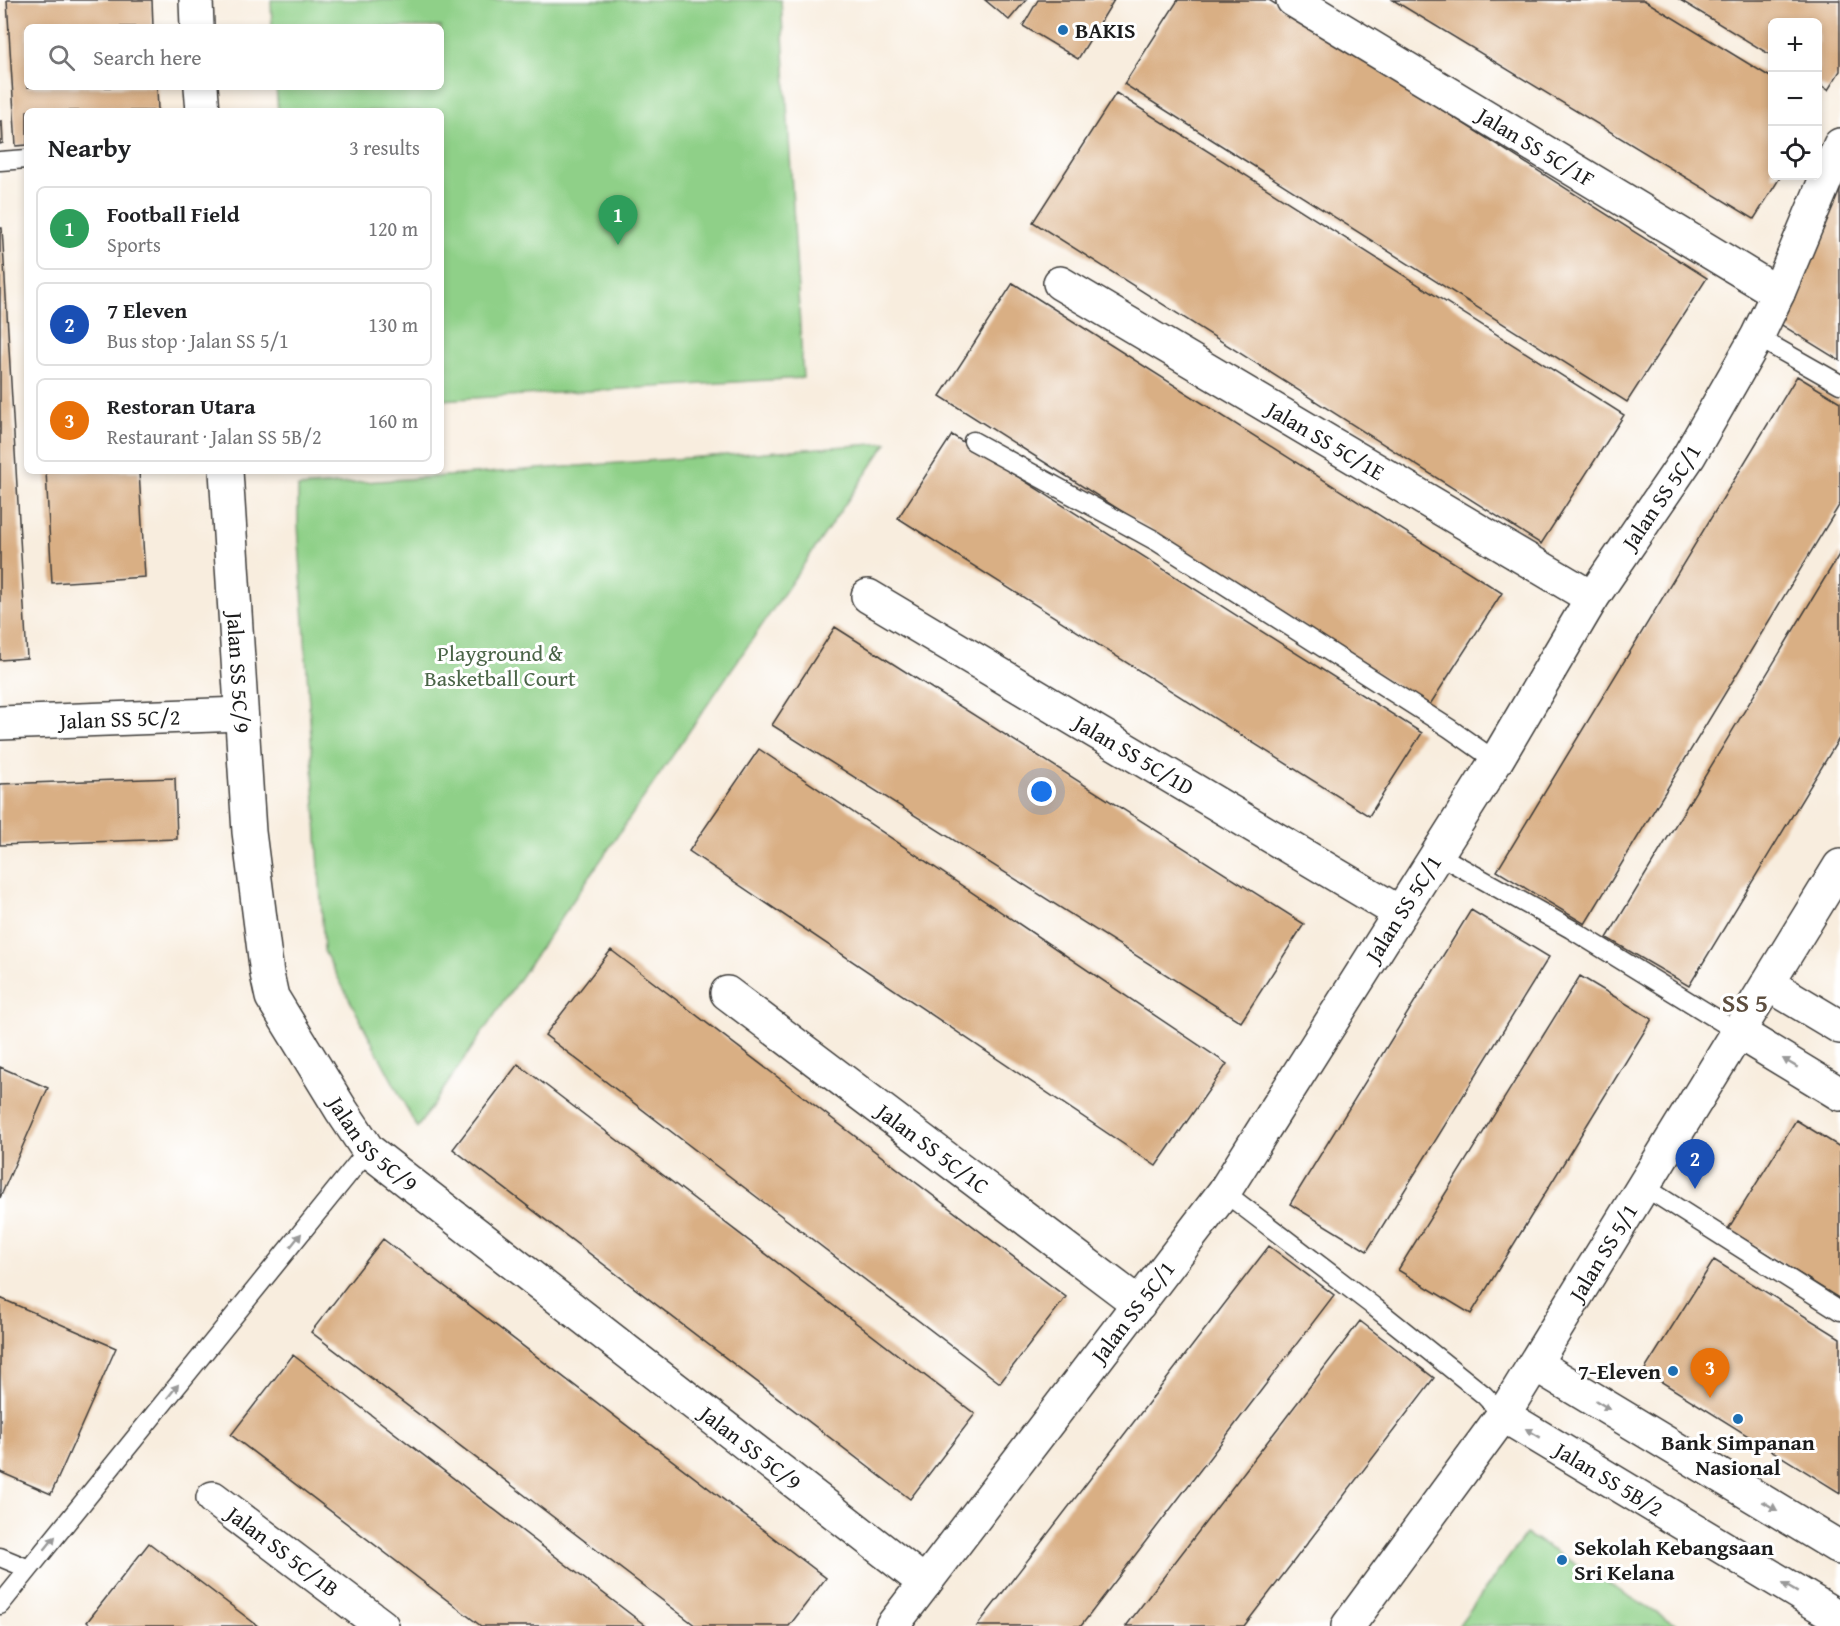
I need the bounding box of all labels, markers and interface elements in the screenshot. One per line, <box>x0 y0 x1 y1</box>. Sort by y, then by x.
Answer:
place label: BAKIS <box>1075 14 1136 46</box>
map controls <box>1768 18 1822 180</box>
button: + <box>1768 18 1822 72</box>
marker: BAKIS <box>1056 23 1070 37</box>
search box <box>24 24 444 90</box>
icon: search <box>45 41 78 74</box>
text: Search here <box>93 41 202 73</box>
button: − <box>1768 72 1822 126</box>
street label: Jalan SS 5C/1F <box>1469 98 1601 195</box>
button: locate <box>1768 126 1822 180</box>
text: Nearby <box>48 128 131 167</box>
text: 3 results <box>349 133 420 162</box>
pin: 1 <box>598 196 638 245</box>
text: Football Field <box>107 198 240 230</box>
text: 1 <box>64 214 75 243</box>
text: 120 m <box>368 214 418 243</box>
text: Sports <box>107 230 161 259</box>
text: 7 Eleven <box>107 294 187 326</box>
text: 2 <box>64 310 75 339</box>
text: 130 m <box>368 310 418 339</box>
text: Bus stop · Jalan SS 5/1 <box>107 326 289 355</box>
text: Restoran Utara <box>107 390 256 422</box>
street label: Jalan SS 5C/1E <box>1258 391 1391 488</box>
text: 3 <box>64 406 75 435</box>
text: 160 m <box>368 406 418 435</box>
text: Restaurant · Jalan SS 5B/2 <box>107 422 322 451</box>
street label: Jalan SS 5C/1 <box>1612 438 1709 558</box>
street label: Jalan SS 5C/9 <box>219 608 259 734</box>
park label: Playground & Basketball Court <box>424 637 576 694</box>
street label: Jalan SS 5C/2 <box>56 700 181 737</box>
street label: Jalan SS 5C/1D <box>1066 705 1200 803</box>
your location <box>1027 777 1056 806</box>
street label: Jalan SS 5C/1 <box>1356 848 1449 970</box>
district label: SS 5 <box>1722 983 1768 1022</box>
one-way arrow <box>1782 1058 1798 1069</box>
street label: Jalan SS 5C/9 <box>319 1088 425 1199</box>
street label: Jalan SS 5C/1C <box>868 1094 996 1201</box>
pin: 2 <box>1676 1140 1714 1189</box>
street label: Jalan SS 5/1 <box>1559 1197 1645 1309</box>
one-way arrow <box>289 1232 302 1248</box>
street label: Jalan SS 5C/1 <box>1081 1254 1182 1372</box>
pin: 3 <box>1690 1348 1730 1398</box>
place label: 7-Eleven <box>1578 1355 1661 1387</box>
marker: 7-Eleven <box>1666 1364 1680 1378</box>
one-way arrow <box>166 1383 179 1399</box>
street label: Jalan SS 5C/9 <box>691 1396 808 1497</box>
one-way arrow <box>1595 1399 1611 1410</box>
marker: Bank Simpanan Nasional <box>1731 1412 1745 1426</box>
place label: Bank Simpanan Nasional <box>1661 1426 1815 1483</box>
one-way arrow <box>1524 1428 1541 1438</box>
street label: Jalan SS 5B/2 <box>1546 1432 1670 1524</box>
street label: Jalan SS 5C/1B <box>218 1496 346 1604</box>
one-way arrow <box>1762 1500 1778 1511</box>
place label: Sekolah Kebangsaan Sri Kelana <box>1574 1531 1774 1588</box>
one-way arrow <box>43 1536 56 1551</box>
marker: Sekolah Kebangsaan Sri Kelana <box>1555 1553 1569 1567</box>
one-way arrow <box>1781 1583 1798 1593</box>

